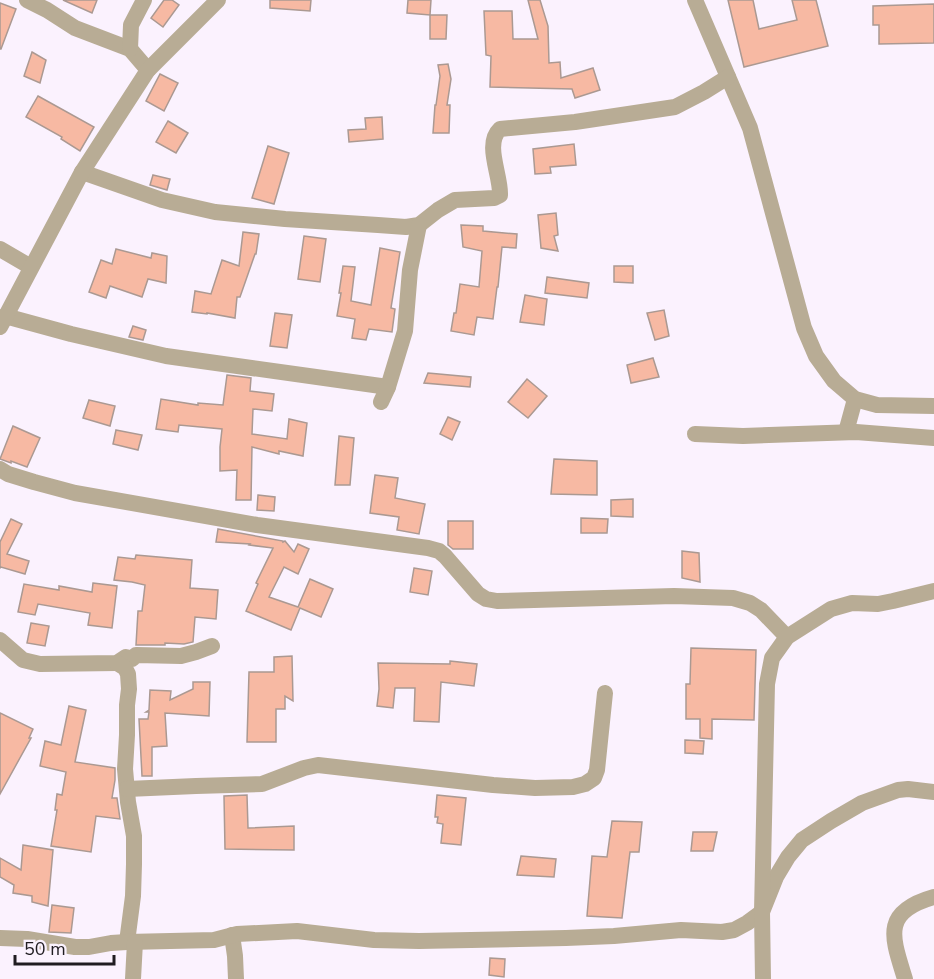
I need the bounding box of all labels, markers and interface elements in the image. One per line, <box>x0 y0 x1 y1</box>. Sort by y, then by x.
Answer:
scale bar <box>15 928 114 966</box>
text: 50 m <box>24 937 66 961</box>

